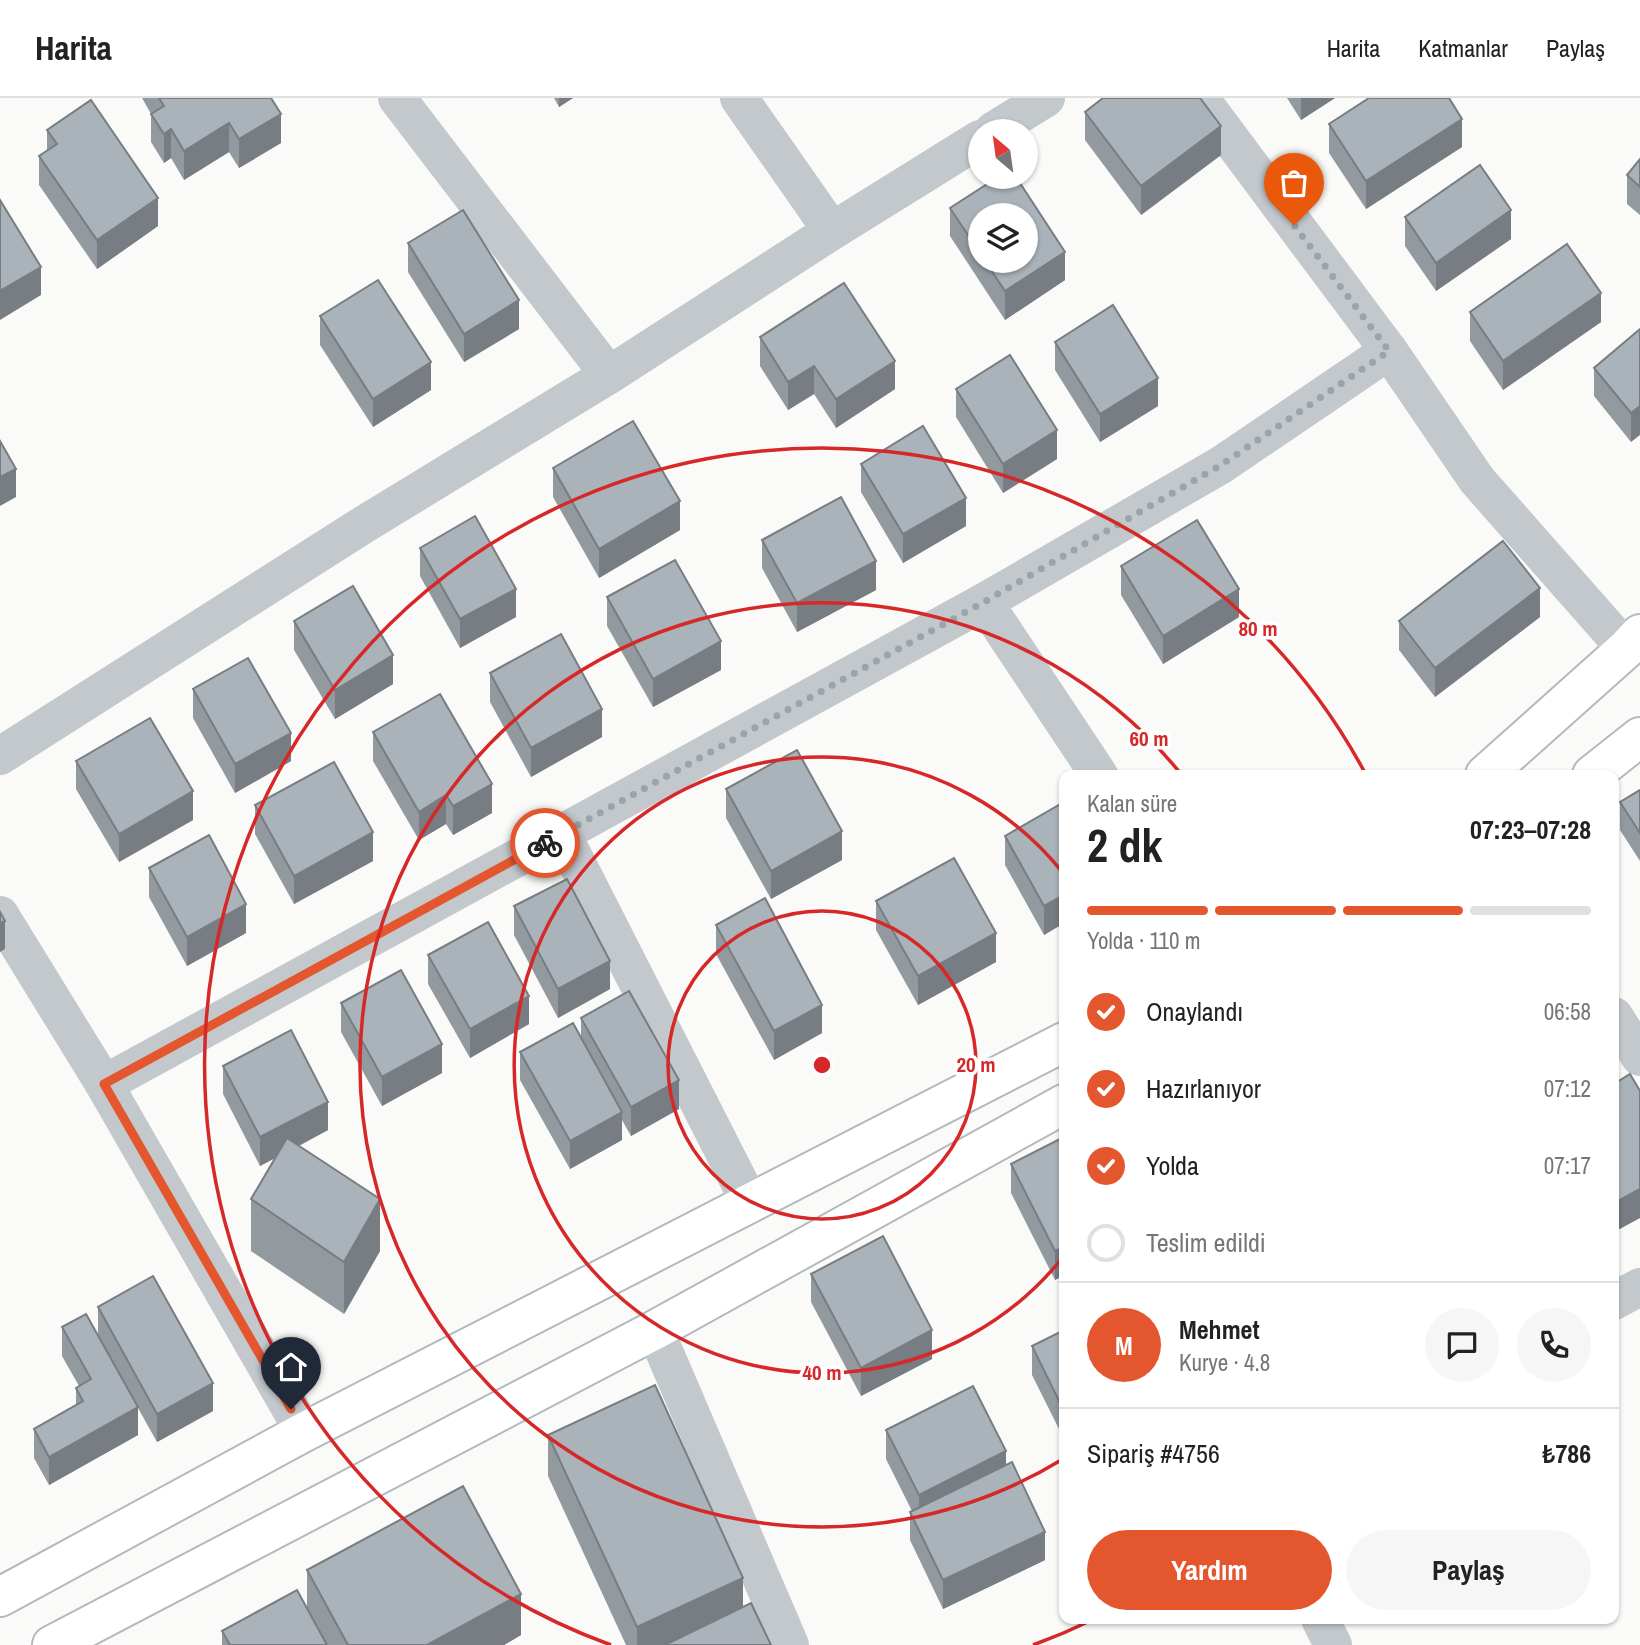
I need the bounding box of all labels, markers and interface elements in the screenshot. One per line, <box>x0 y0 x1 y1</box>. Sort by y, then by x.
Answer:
text: Harita <box>35 26 112 70</box>
text: Harita <box>1327 32 1380 64</box>
text: Katmanlar <box>1418 32 1508 64</box>
text: Paylaş <box>1546 32 1605 64</box>
north arrow <box>968 119 1038 189</box>
map controls <box>968 119 1038 273</box>
pin <box>1264 153 1324 225</box>
icon: bag <box>1275 164 1313 202</box>
button: layers <box>968 203 1038 273</box>
text: 80 m <box>1238 614 1278 643</box>
text: 60 m <box>1129 724 1169 753</box>
text: Kalan süre <box>1087 788 1177 819</box>
courier <box>510 808 580 878</box>
text: 07:23–07:28 <box>1470 812 1591 847</box>
text: 2 dk <box>1087 814 1163 876</box>
icon: bike <box>526 824 564 862</box>
text: Yolda · 110 m <box>1087 925 1201 956</box>
icon: check <box>1087 993 1125 1031</box>
text: Onaylandı <box>1146 994 1243 1029</box>
text: 06:58 <box>1544 996 1591 1027</box>
text: 20 m <box>956 1050 996 1079</box>
centre of rings <box>810 1053 834 1077</box>
icon: check <box>1087 1070 1125 1108</box>
text: Hazırlanıyor <box>1146 1071 1261 1106</box>
text: 07:12 <box>1544 1073 1591 1104</box>
icon: check <box>1087 1147 1125 1185</box>
text: Yolda <box>1146 1148 1199 1183</box>
text: 07:17 <box>1544 1150 1591 1181</box>
text: Teslim edildi <box>1146 1225 1266 1260</box>
button: chat <box>1425 1308 1499 1382</box>
button: phone <box>1517 1308 1591 1382</box>
text: Mehmet <box>1179 1312 1260 1347</box>
text: M <box>1115 1328 1133 1363</box>
pin <box>261 1337 321 1409</box>
text: Kurye · 4.8 <box>1179 1347 1270 1378</box>
icon: home <box>272 1348 310 1386</box>
text: 40 m <box>802 1358 842 1387</box>
text: Sipariş #4756 <box>1087 1436 1220 1471</box>
text: ₺786 <box>1542 1436 1591 1471</box>
button: Yardım <box>1087 1530 1332 1610</box>
button: Paylaş <box>1346 1530 1591 1610</box>

